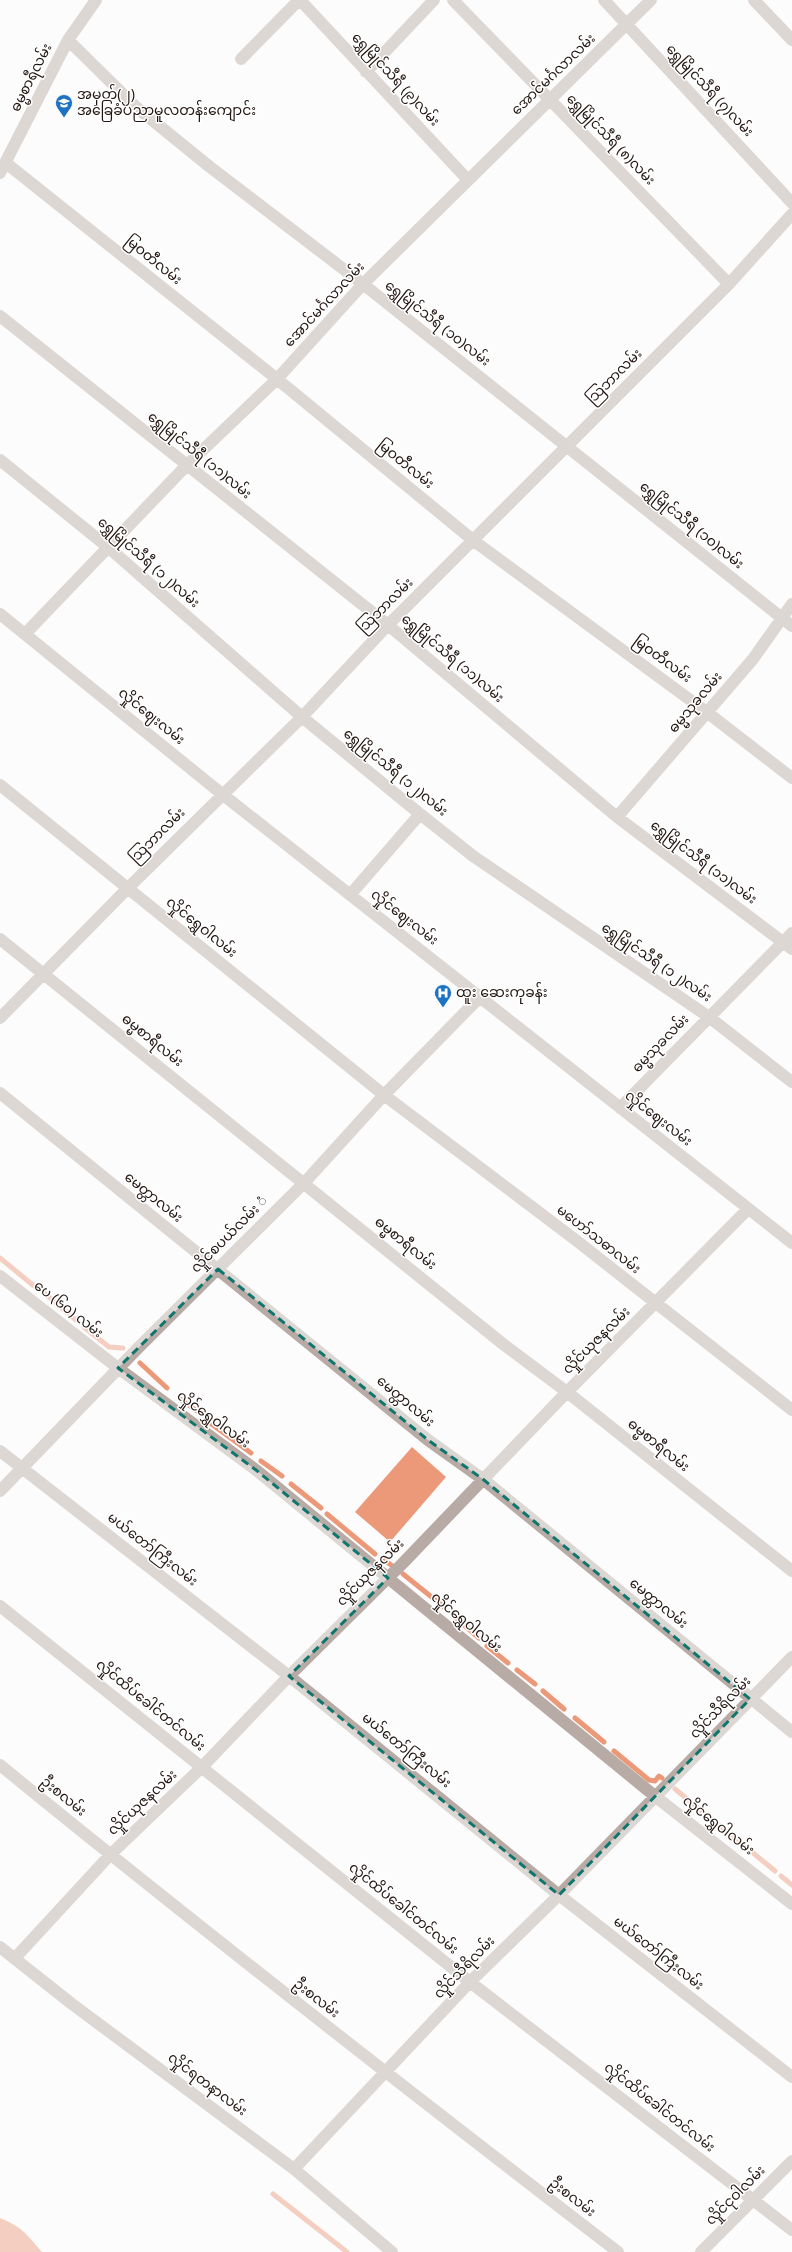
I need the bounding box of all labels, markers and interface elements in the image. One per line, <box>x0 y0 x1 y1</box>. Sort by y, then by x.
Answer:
street label: ရွှေမြိုင်သီရီ (၉)လမ်း <box>342 25 448 135</box>
street label: အောင်မင်္ဂလာလမ်း <box>504 26 604 124</box>
street label: ရွှေမြိုင်သီရီ (၇)လမ်း <box>657 36 761 146</box>
street label: ဓမ္မစာရီလမ်း <box>1 38 63 118</box>
place label: အမှတ်(၂) အခြေခံပညာမူလတန်းကျောင်း <box>77 80 256 127</box>
street label: ရွှေမြိုင်သီရီ (၈)လမ်း <box>557 86 663 194</box>
school or university icon: အမှတ်(၂) အခြေခံပညာမူလတန်းကျောင်း <box>54 93 74 118</box>
street label: မြဝတီလမ်း <box>117 228 189 294</box>
street label: အောင်မင်္ဂလာလမ်း <box>276 254 374 356</box>
street label: ရွှေမြိုင်သီရီ (၁၀)လမ်း <box>377 272 497 376</box>
street label: သြဘာလမ်း <box>579 341 651 413</box>
street label: ရွှေမြိုင်သီရီ (၁၁)လမ်း <box>139 403 259 509</box>
street label: မြဝတီလမ်း <box>369 432 441 498</box>
street label: ရွှေမြိုင်သီရီ (၁၀)လမ်း <box>631 473 751 579</box>
street label: ရွှေမြိုင်သီရီ (၁၂)လမ်း <box>89 509 207 617</box>
street label: သြဘာလမ်း <box>350 570 422 642</box>
street label: ရွှေမြိုင်သီရီ (၁၁)လမ်း <box>393 606 511 712</box>
street label: မြဝတီလမ်း <box>625 627 699 693</box>
street label: ဓမ္မသုခလမ်း <box>660 665 732 741</box>
street label: လှိုင်ဈေးလမ်း <box>110 680 192 754</box>
street label: ရွှေမြိုင်သီရီ (၁၂)လမ်း <box>335 720 455 826</box>
street label: သြဘာလမ်း <box>122 800 194 872</box>
street label: ရွှေမြိုင်သီရီ (၁၁)လမ်း <box>642 812 764 914</box>
street label: လှိုင်ဈေးလမ်း <box>363 881 445 955</box>
street label: လှိုင်ရွှေဝါလမ်း <box>158 889 244 967</box>
street label: ရွှေမြိုင်သီရီ (၁၂)လမ်း <box>594 914 718 1012</box>
place label: ထူး ဆေးကုခန်း <box>456 978 548 1009</box>
hospital icon: ထူး ဆေးကုခန်း <box>433 983 453 1008</box>
street label: ဓမ္မစာရီလမ်း <box>113 1006 191 1076</box>
street label: ဓမ္မသုခလမ်း <box>624 1007 698 1081</box>
street label: လှိုင်ဈေးလမ်း <box>617 1082 699 1156</box>
street label: မေတ္တာလမ်း <box>116 1164 190 1232</box>
street label: လှိုင်စပယ်လမ်း ံ <box>183 1188 277 1282</box>
street label: မဟော်သဓာလမ်း <box>548 1196 648 1284</box>
street label: ဓမ္မစာရီလမ်း <box>366 1209 444 1279</box>
street label: ပေ (၆၀) လမ်း <box>26 1272 110 1348</box>
street label: လှိုင်ယုဇနလမ်း <box>555 1299 639 1383</box>
street label: မေတ္တာလမ်း <box>368 1368 442 1436</box>
street label: လှိုင်ရွှေဝါလမ်း <box>169 1382 257 1458</box>
street label: ဓမ္မစာရီလမ်း <box>619 1411 697 1481</box>
street label: မယ်တော်ကြီးလမ်း <box>99 1504 205 1596</box>
street label: လှိုင်ယုဇနလမ်း <box>329 1531 413 1615</box>
street label: မေတ္တာလမ်း <box>621 1570 695 1638</box>
street label: လှိုင်ရွှေဝါလမ်း <box>423 1584 509 1662</box>
street label: လှိုင်ထိပ်ခေါင်တင်လမ်း <box>87 1651 213 1761</box>
street label: လှိုင်သီရိလမ်း <box>682 1668 760 1748</box>
street label: မယ်တော်ကြီးလမ်း <box>354 1704 458 1798</box>
street label: လှိုင်ယုဇနလမ်း <box>100 1762 186 1844</box>
street label: ဦးစလမ်း <box>32 1768 94 1826</box>
street label: လှိုင်ရွှေဝါလမ်း <box>674 1787 762 1865</box>
street label: လှိုင်ထိပ်ခေါင်တင်လမ်း <box>340 1854 466 1964</box>
street label: မယ်တော်ကြီးလမ်း <box>605 1908 711 2000</box>
street label: လှိုင်သီရိလမ်း <box>426 1928 504 2008</box>
street label: ဦးစလမ်း <box>285 1970 347 2028</box>
street label: လှိုင်ရတနာလမ်း <box>160 2044 254 2126</box>
street label: လှိုင်ထိပ်ခေါင်တင်လမ်း <box>596 2054 722 2162</box>
street label: လှိုင်ငုဝါလမ်း <box>698 2158 774 2234</box>
street label: ဦးစလမ်း <box>541 2169 603 2227</box>

